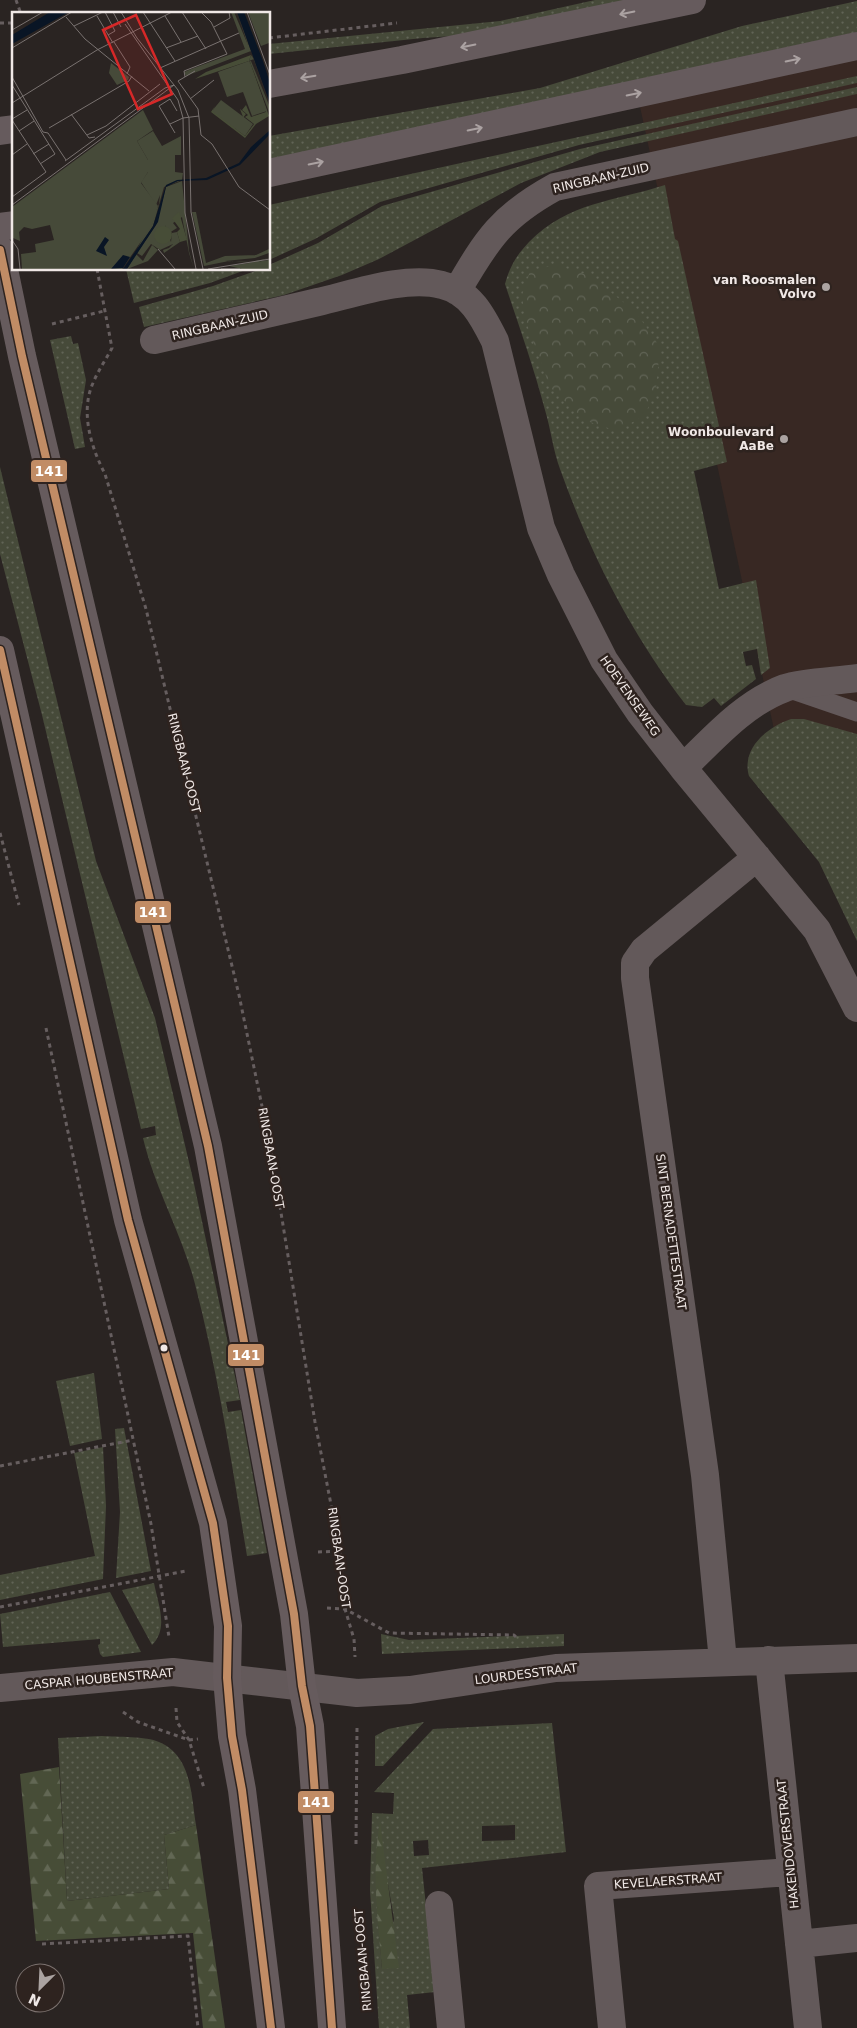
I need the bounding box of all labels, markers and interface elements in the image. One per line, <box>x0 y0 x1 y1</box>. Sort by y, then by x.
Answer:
one-way arrow <box>619 9 635 19</box>
inset map <box>12 12 270 270</box>
one-way arrow <box>460 42 476 52</box>
one-way arrow <box>784 55 800 64</box>
one-way arrow <box>300 72 316 82</box>
one-way arrow <box>626 89 642 99</box>
one-way arrow <box>467 124 483 133</box>
one-way arrow <box>308 158 324 167</box>
street label: RINGBAAN-ZUID <box>552 160 650 196</box>
place label: van Roosmalen Volvo <box>713 273 816 301</box>
marker: van Roosmalen Volvo <box>820 281 832 293</box>
street label: RINGBAAN-ZUID <box>171 307 269 343</box>
place label: Woonboulevard AaBe <box>668 425 774 453</box>
marker: Woonboulevard AaBe <box>778 433 790 445</box>
line badge: 141 <box>30 459 68 483</box>
text: 141 <box>34 463 64 479</box>
street label: HOEVENSEWEG <box>597 653 663 739</box>
street label: RINGBAAN-OOST <box>165 712 203 815</box>
line badge: 141 <box>134 900 172 924</box>
text: 141 <box>138 904 168 920</box>
street label: RINGBAAN-OOST <box>255 1106 287 1210</box>
street label: SINT BERNADETTESTRAAT <box>653 1153 689 1312</box>
unlabelled marker <box>159 1343 169 1353</box>
line badge: 141 <box>227 1343 265 1367</box>
text: 141 <box>231 1347 261 1363</box>
street label: RINGBAAN-OOST <box>325 1506 353 1610</box>
street label: LOURDESSTRAAT <box>474 1661 579 1687</box>
street label: CASPAR HOUBENSTRAAT <box>24 1665 175 1692</box>
street label: HAKENDOVERSTRAAT <box>774 1778 802 1909</box>
line badge: 141 <box>297 1790 335 1814</box>
text: 141 <box>301 1794 331 1810</box>
street label: KEVELAERSTRAAT <box>614 1870 723 1892</box>
street label: RINGBAAN-OOST <box>351 1908 374 2012</box>
north arrow <box>15 1963 65 2013</box>
text: N <box>26 1990 43 2010</box>

